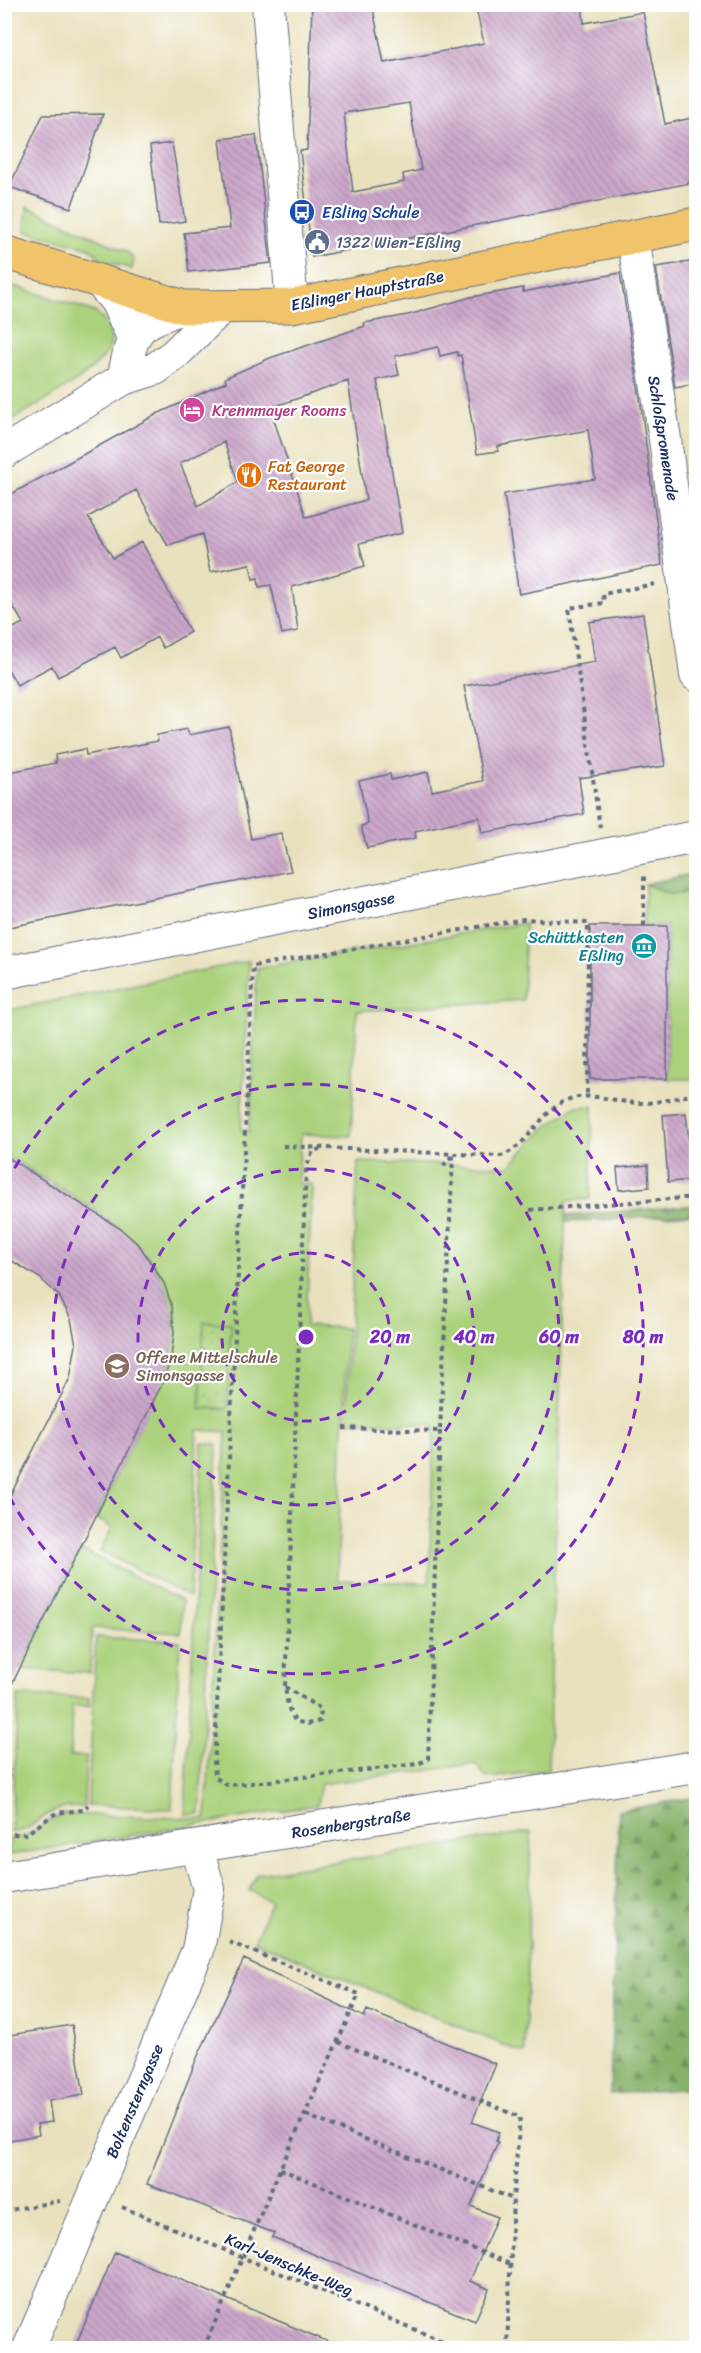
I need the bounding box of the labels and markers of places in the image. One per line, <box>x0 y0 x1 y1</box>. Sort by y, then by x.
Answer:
bus stop icon: Eßling Schule <box>287 197 317 227</box>
place label: Eßling Schule <box>322 198 420 227</box>
public building icon: 1322 Wien-Eßling <box>302 227 332 257</box>
place label: 1322 Wien-Eßling <box>336 228 461 257</box>
hotel icon: Krennmayer Rooms <box>177 395 207 425</box>
place label: Krennmayer Rooms <box>212 396 347 425</box>
place label: Fat George Restaurant <box>268 452 347 499</box>
restaurant icon: Fat George Restaurant <box>234 460 264 490</box>
place label: Schüttkasten Eßling <box>528 923 624 970</box>
museum icon: Schüttkasten Eßling <box>629 931 659 961</box>
centre of rings <box>296 1327 316 1347</box>
place label: Offene Mittelschule Simonsgasse <box>136 1343 278 1390</box>
school or university icon: Offene Mittelschule Simonsgasse <box>102 1351 132 1381</box>

